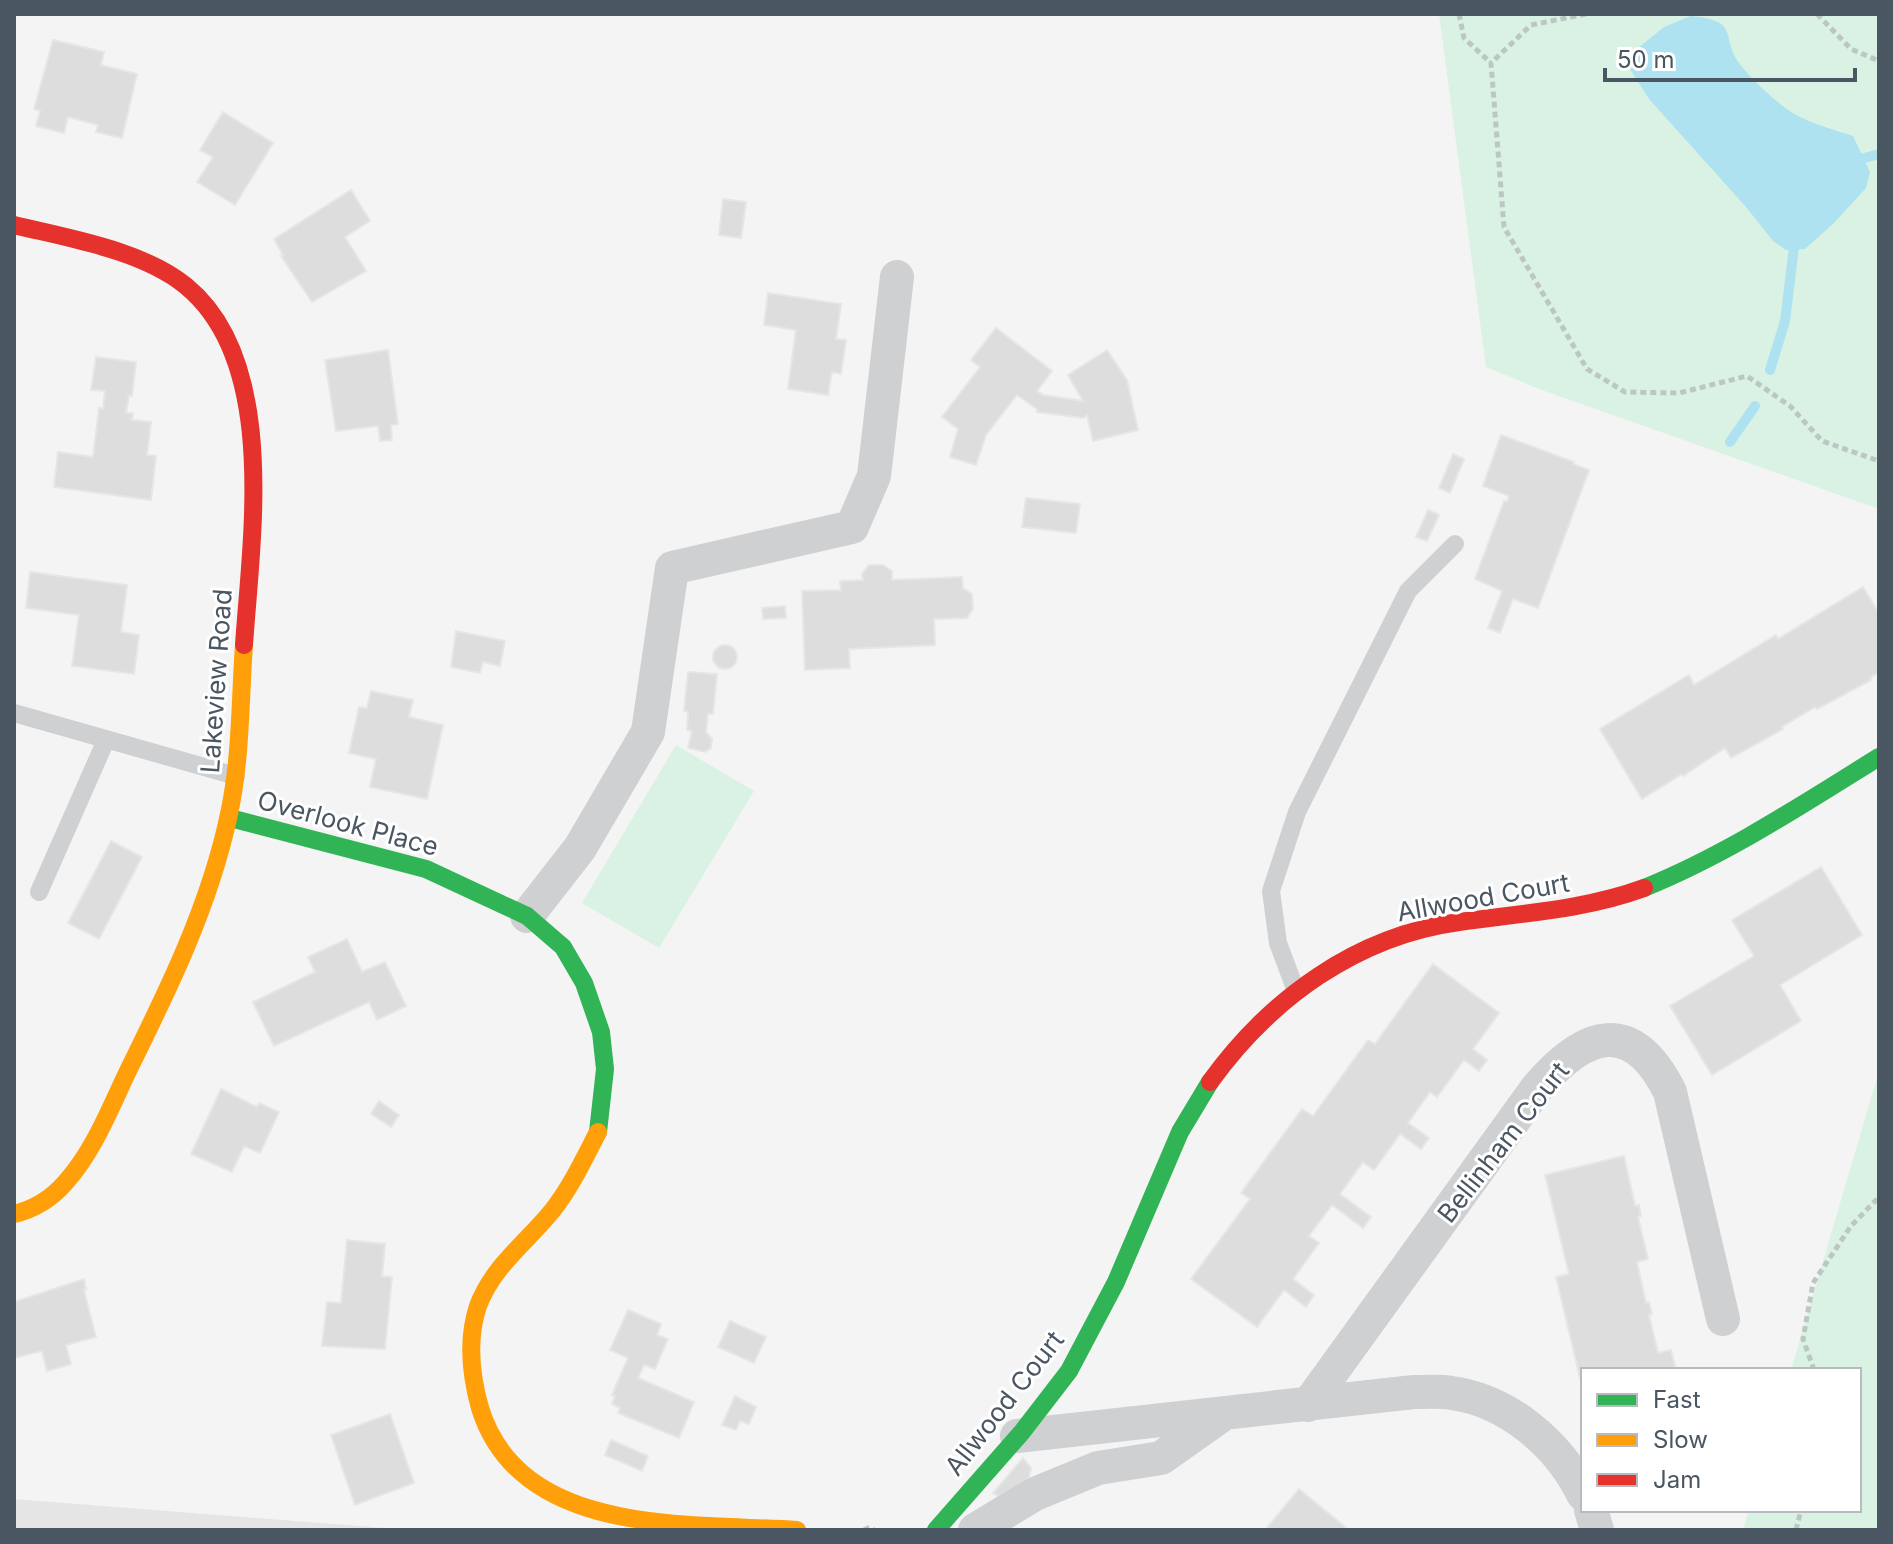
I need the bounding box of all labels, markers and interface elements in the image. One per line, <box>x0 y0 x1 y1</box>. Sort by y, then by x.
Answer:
scale bar <box>1605 32 1855 82</box>
text: 50 m <box>1617 45 1675 74</box>
street label: Lakeview Road <box>194 588 238 774</box>
street label: Overlook Place <box>254 784 442 862</box>
street label: Allwood Court <box>1394 867 1572 927</box>
street label: Bellinham Court <box>1431 1056 1575 1228</box>
street label: Allwood Court <box>938 1325 1070 1481</box>
legend <box>1581 1368 1861 1512</box>
text: Fast <box>1653 1385 1701 1414</box>
text: Slow <box>1653 1425 1708 1454</box>
text: Jam <box>1653 1465 1701 1494</box>

